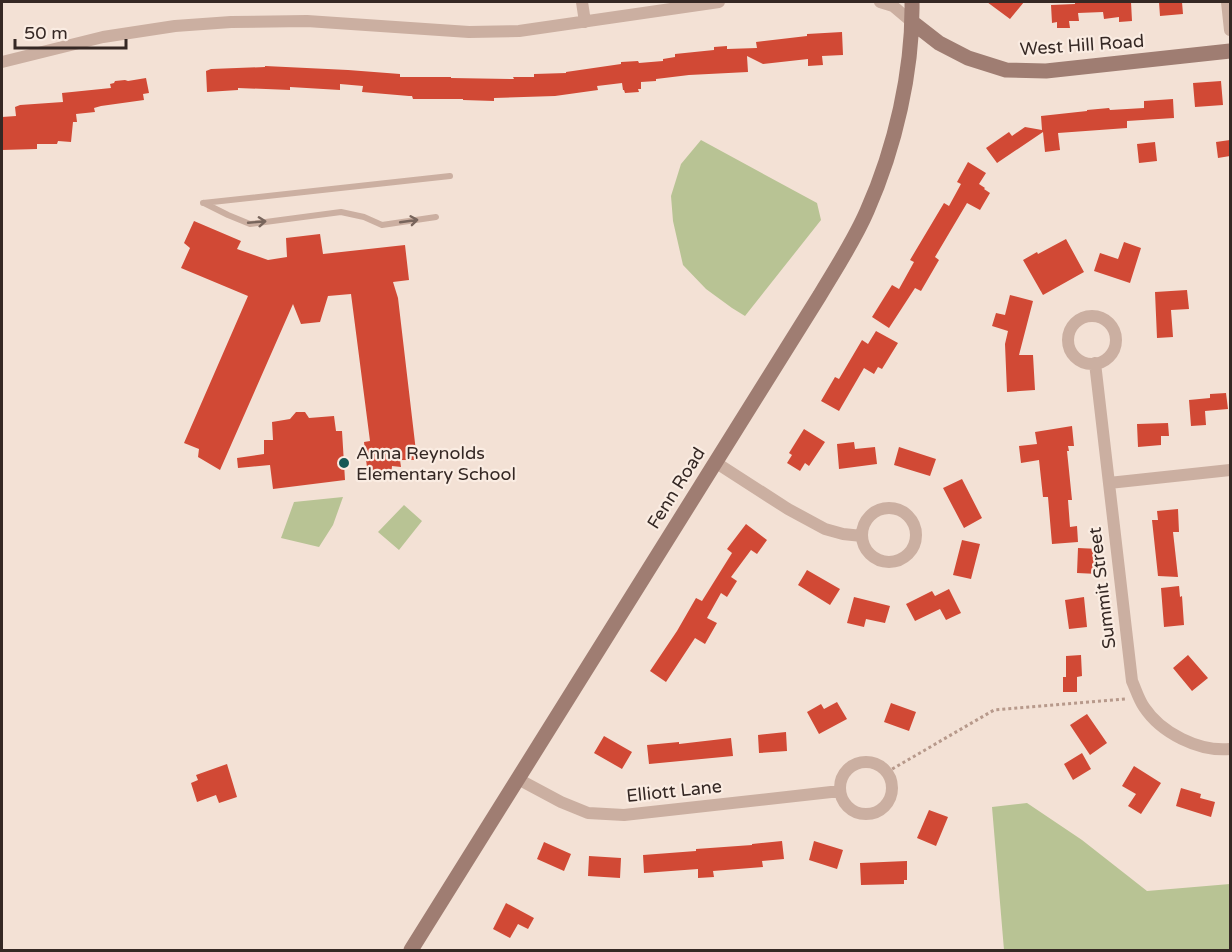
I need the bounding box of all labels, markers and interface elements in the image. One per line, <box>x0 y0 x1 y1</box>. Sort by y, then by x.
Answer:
scale bar <box>15 12 126 50</box>
text: 50 m <box>24 22 68 44</box>
street label: West Hill Road <box>1019 30 1145 60</box>
one-way arrow <box>399 215 418 226</box>
one-way arrow <box>247 216 267 227</box>
place label: Anna Reynolds Elementary School <box>356 442 516 485</box>
street label: Fenn Road <box>642 443 710 533</box>
marker: Anna Reynolds Elementary School <box>337 456 351 470</box>
street label: Summit Street <box>1084 526 1120 650</box>
street label: Elliott Lane <box>625 775 723 807</box>

